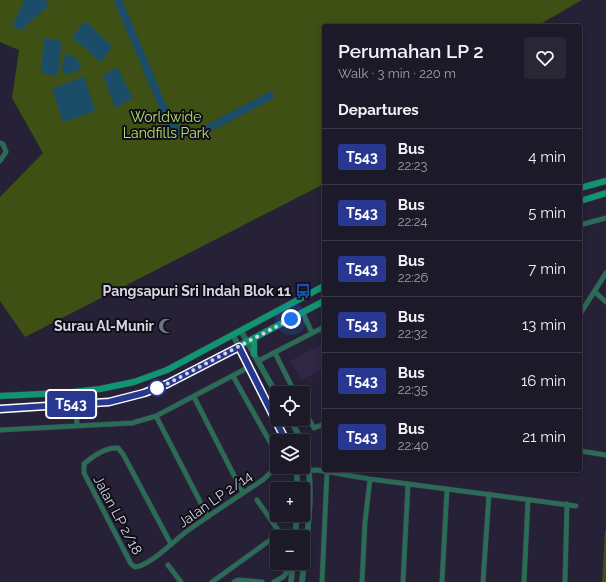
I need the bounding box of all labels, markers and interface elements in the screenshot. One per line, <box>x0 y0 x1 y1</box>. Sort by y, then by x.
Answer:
button: heart <box>524 37 566 79</box>
text: Perumahan LP 2 <box>338 40 484 62</box>
text: Walk · 3 min · 220 m <box>338 66 456 81</box>
text: Departures <box>338 101 419 119</box>
park label: Worldwide Landfills Park <box>123 109 210 141</box>
text: Bus <box>398 140 425 158</box>
text: 4 min <box>528 148 566 166</box>
text: T543 <box>346 149 378 165</box>
text: 22:23 <box>398 158 427 173</box>
text: Bus <box>398 196 425 214</box>
text: 5 min <box>528 204 566 222</box>
text: T543 <box>346 205 378 221</box>
text: 22:24 <box>398 214 428 229</box>
text: Bus <box>398 252 425 270</box>
text: 7 min <box>528 260 566 278</box>
text: T543 <box>346 261 378 277</box>
text: 22:26 <box>398 270 428 285</box>
bus stop icon: Pangsapuri Sri Indah Blok 11 <box>294 282 312 300</box>
place label: Pangsapuri Sri Indah Blok 11 <box>103 283 291 299</box>
text: Bus <box>398 308 425 326</box>
your location <box>281 309 301 329</box>
text: 13 min <box>522 316 566 334</box>
mosque icon: Surau Al-Munir <box>157 317 175 335</box>
text: T543 <box>346 317 378 333</box>
place label: Surau Al-Munir <box>54 318 155 334</box>
text: 22:32 <box>398 326 427 341</box>
text: Bus <box>398 364 425 382</box>
text: 16 min <box>521 372 566 390</box>
text: T543 <box>346 373 378 389</box>
unlabelled marker <box>148 379 166 397</box>
text: 22:35 <box>398 382 428 397</box>
map controls <box>270 386 310 570</box>
button: locate <box>270 386 310 426</box>
line badge: T543 <box>43 391 99 417</box>
text: T543 <box>55 396 87 412</box>
text: Bus <box>398 420 425 438</box>
text: 21 min <box>522 428 566 446</box>
text: T543 <box>346 429 378 445</box>
button: layers <box>270 434 310 474</box>
text: 22:40 <box>398 438 429 453</box>
street label: Jalan LP 2/14 <box>175 467 255 530</box>
street label: Jalan LP 2/18 <box>90 473 146 557</box>
button: + <box>270 482 310 522</box>
button: − <box>270 530 310 570</box>

